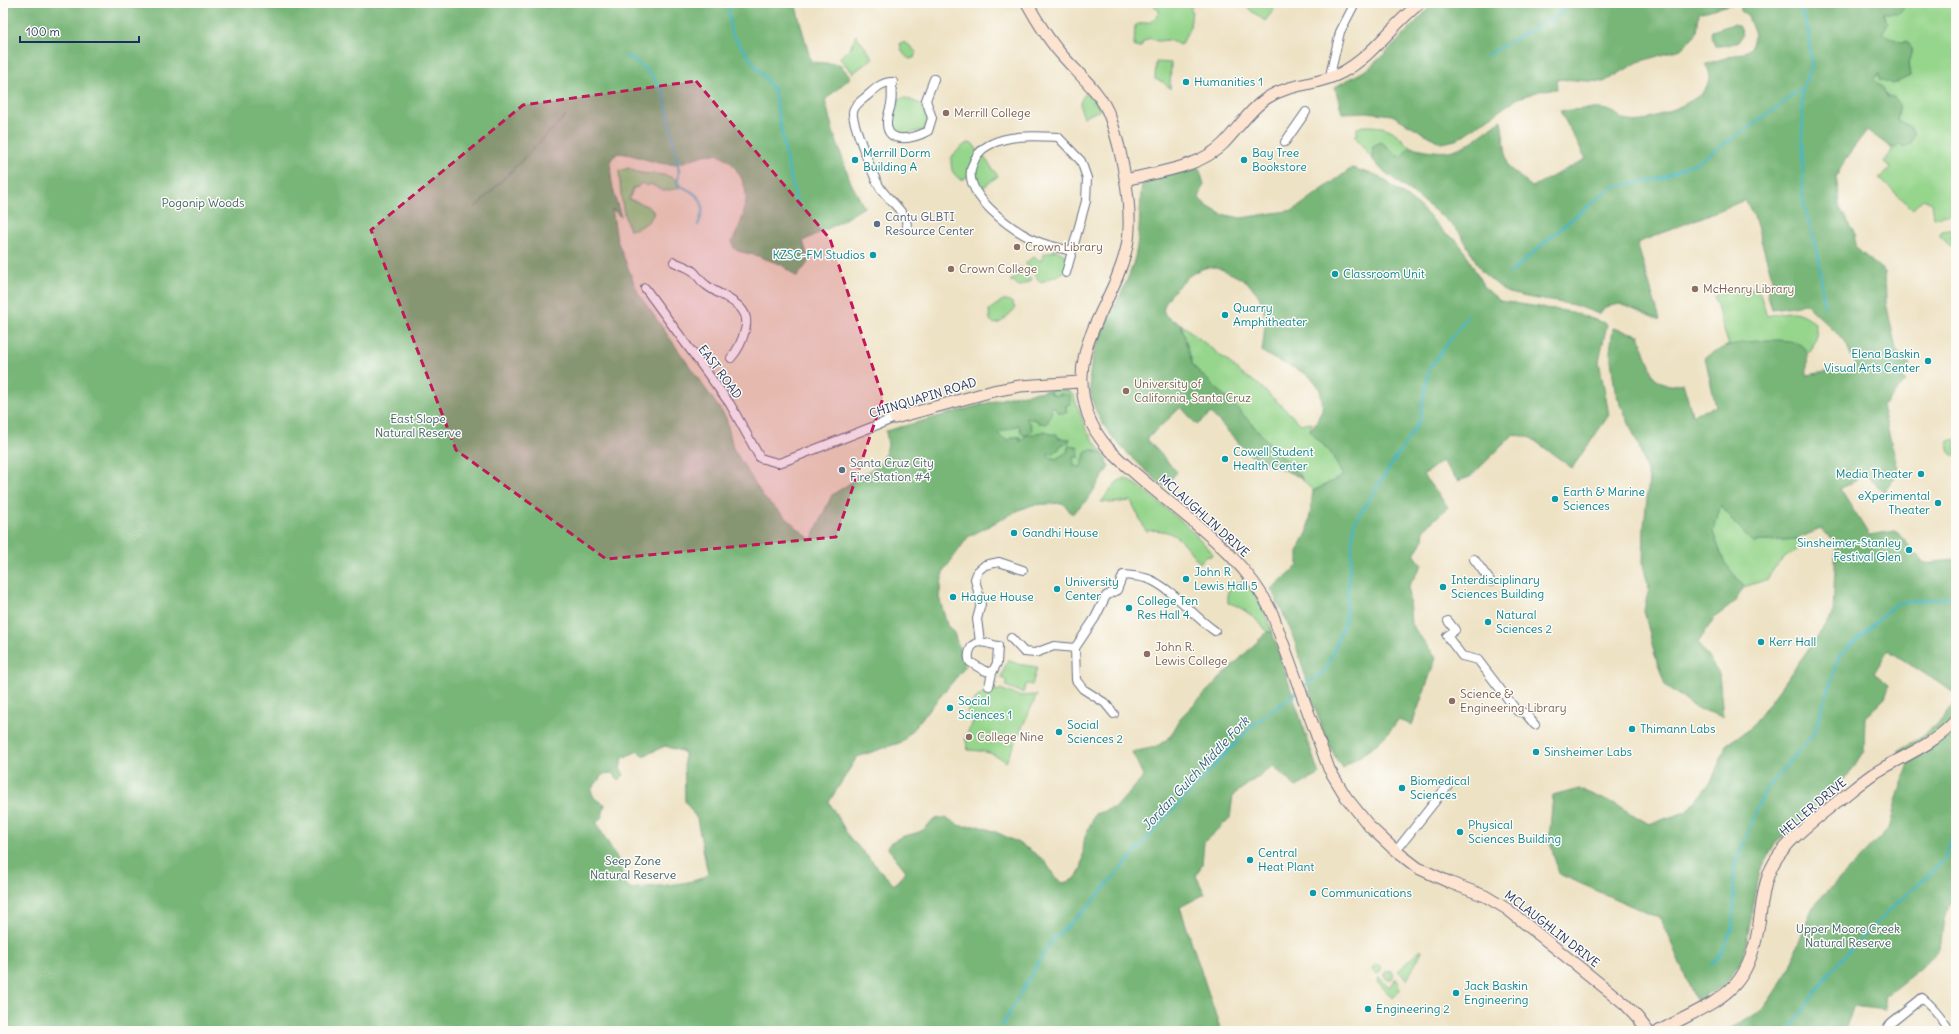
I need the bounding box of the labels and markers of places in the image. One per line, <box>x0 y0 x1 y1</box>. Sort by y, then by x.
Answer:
place label: Humanities 1 <box>1194 74 1263 89</box>
marker: Humanities 1 <box>1181 77 1191 87</box>
place label: Merrill College <box>954 105 1030 120</box>
marker: Merrill College <box>941 108 951 118</box>
place label: Merrill Dorm Building A <box>863 145 931 174</box>
place label: Bay Tree Bookstore <box>1252 145 1307 174</box>
marker: Merrill Dorm Building A <box>850 155 860 165</box>
marker: Bay Tree Bookstore <box>1239 155 1249 165</box>
place label: Cantu GLBTI Resource Center <box>885 209 974 238</box>
marker: Cantu GLBTI Resource Center <box>872 219 882 229</box>
place label: Crown Library <box>1025 239 1103 254</box>
marker: Crown Library <box>1012 242 1022 252</box>
place label: KZSC-FM Studios <box>773 247 865 262</box>
marker: KZSC-FM Studios <box>868 250 878 260</box>
place label: Crown College <box>959 261 1037 276</box>
marker: Crown College <box>946 264 956 274</box>
place label: Classroom Unit <box>1343 266 1425 281</box>
marker: Classroom Unit <box>1330 269 1340 279</box>
place label: McHenry Library <box>1703 281 1794 296</box>
marker: McHenry Library <box>1690 284 1700 294</box>
place label: Quarry Amphitheater <box>1233 300 1307 329</box>
marker: Quarry Amphitheater <box>1220 310 1230 320</box>
place label: Elena Baskin Visual Arts Center <box>1824 346 1920 375</box>
marker: Elena Baskin Visual Arts Center <box>1923 356 1933 366</box>
place label: University of California, Santa Cruz <box>1134 376 1251 405</box>
marker: University of California, Santa Cruz <box>1121 386 1131 396</box>
place label: Cowell Student Health Center <box>1233 444 1313 473</box>
marker: Cowell Student Health Center <box>1220 454 1230 464</box>
place label: Santa Cruz City Fire Station #4 <box>850 455 934 484</box>
marker: Santa Cruz City Fire Station #4 <box>837 465 847 475</box>
place label: Media Theater <box>1836 466 1913 481</box>
marker: Media Theater <box>1916 469 1926 479</box>
place label: Earth & Marine Sciences <box>1563 484 1645 513</box>
place label: eXperimental Theater <box>1858 488 1930 517</box>
marker: Earth & Marine Sciences <box>1550 494 1560 504</box>
marker: eXperimental Theater <box>1933 498 1943 508</box>
place label: Gandhi House <box>1022 525 1098 540</box>
marker: Gandhi House <box>1009 528 1019 538</box>
place label: Sinsheimer-Stanley Festival Glen <box>1797 535 1901 564</box>
marker: Sinsheimer-Stanley Festival Glen <box>1904 545 1914 555</box>
place label: John R Lewis Hall 5 <box>1194 564 1258 593</box>
place label: Interdisciplinary Sciences Building <box>1451 572 1544 601</box>
place label: University Center <box>1065 574 1119 603</box>
marker: John R Lewis Hall 5 <box>1181 574 1191 584</box>
marker: Interdisciplinary Sciences Building <box>1438 582 1448 592</box>
marker: University Center <box>1052 584 1062 594</box>
place label: Hague House <box>961 589 1034 604</box>
marker: Hague House <box>948 592 958 602</box>
place label: College Ten Res Hall 4 <box>1137 593 1198 622</box>
marker: College Ten Res Hall 4 <box>1124 603 1134 613</box>
place label: Natural Sciences 2 <box>1496 607 1553 636</box>
marker: Natural Sciences 2 <box>1483 617 1493 627</box>
place label: Kerr Hall <box>1769 634 1816 649</box>
marker: Kerr Hall <box>1756 637 1766 647</box>
place label: John R. Lewis College <box>1155 639 1228 668</box>
marker: John R. Lewis College <box>1142 649 1152 659</box>
place label: Science & Engineering Library <box>1460 686 1566 715</box>
place label: Social Sciences 1 <box>958 693 1012 722</box>
marker: Science & Engineering Library <box>1447 696 1457 706</box>
marker: Social Sciences 1 <box>945 703 955 713</box>
place label: Social Sciences 2 <box>1067 717 1124 746</box>
place label: Thimann Labs <box>1640 721 1715 736</box>
marker: Thimann Labs <box>1627 724 1637 734</box>
marker: Social Sciences 2 <box>1054 727 1064 737</box>
place label: College Nine <box>977 729 1044 744</box>
marker: College Nine <box>964 732 974 742</box>
place label: Sinsheimer Labs <box>1544 744 1632 759</box>
marker: Sinsheimer Labs <box>1531 747 1541 757</box>
place label: Biomedical Sciences <box>1410 773 1470 802</box>
marker: Biomedical Sciences <box>1397 783 1407 793</box>
place label: Physical Sciences Building <box>1468 817 1561 846</box>
marker: Physical Sciences Building <box>1455 827 1465 837</box>
place label: Central Heat Plant <box>1258 845 1314 874</box>
marker: Central Heat Plant <box>1245 855 1255 865</box>
place label: Communications <box>1321 885 1412 900</box>
marker: Communications <box>1308 888 1318 898</box>
place label: Jack Baskin Engineering <box>1464 978 1528 1007</box>
marker: Jack Baskin Engineering <box>1451 988 1461 998</box>
place label: Engineering 2 <box>1376 1001 1450 1016</box>
marker: Engineering 2 <box>1363 1004 1373 1014</box>

